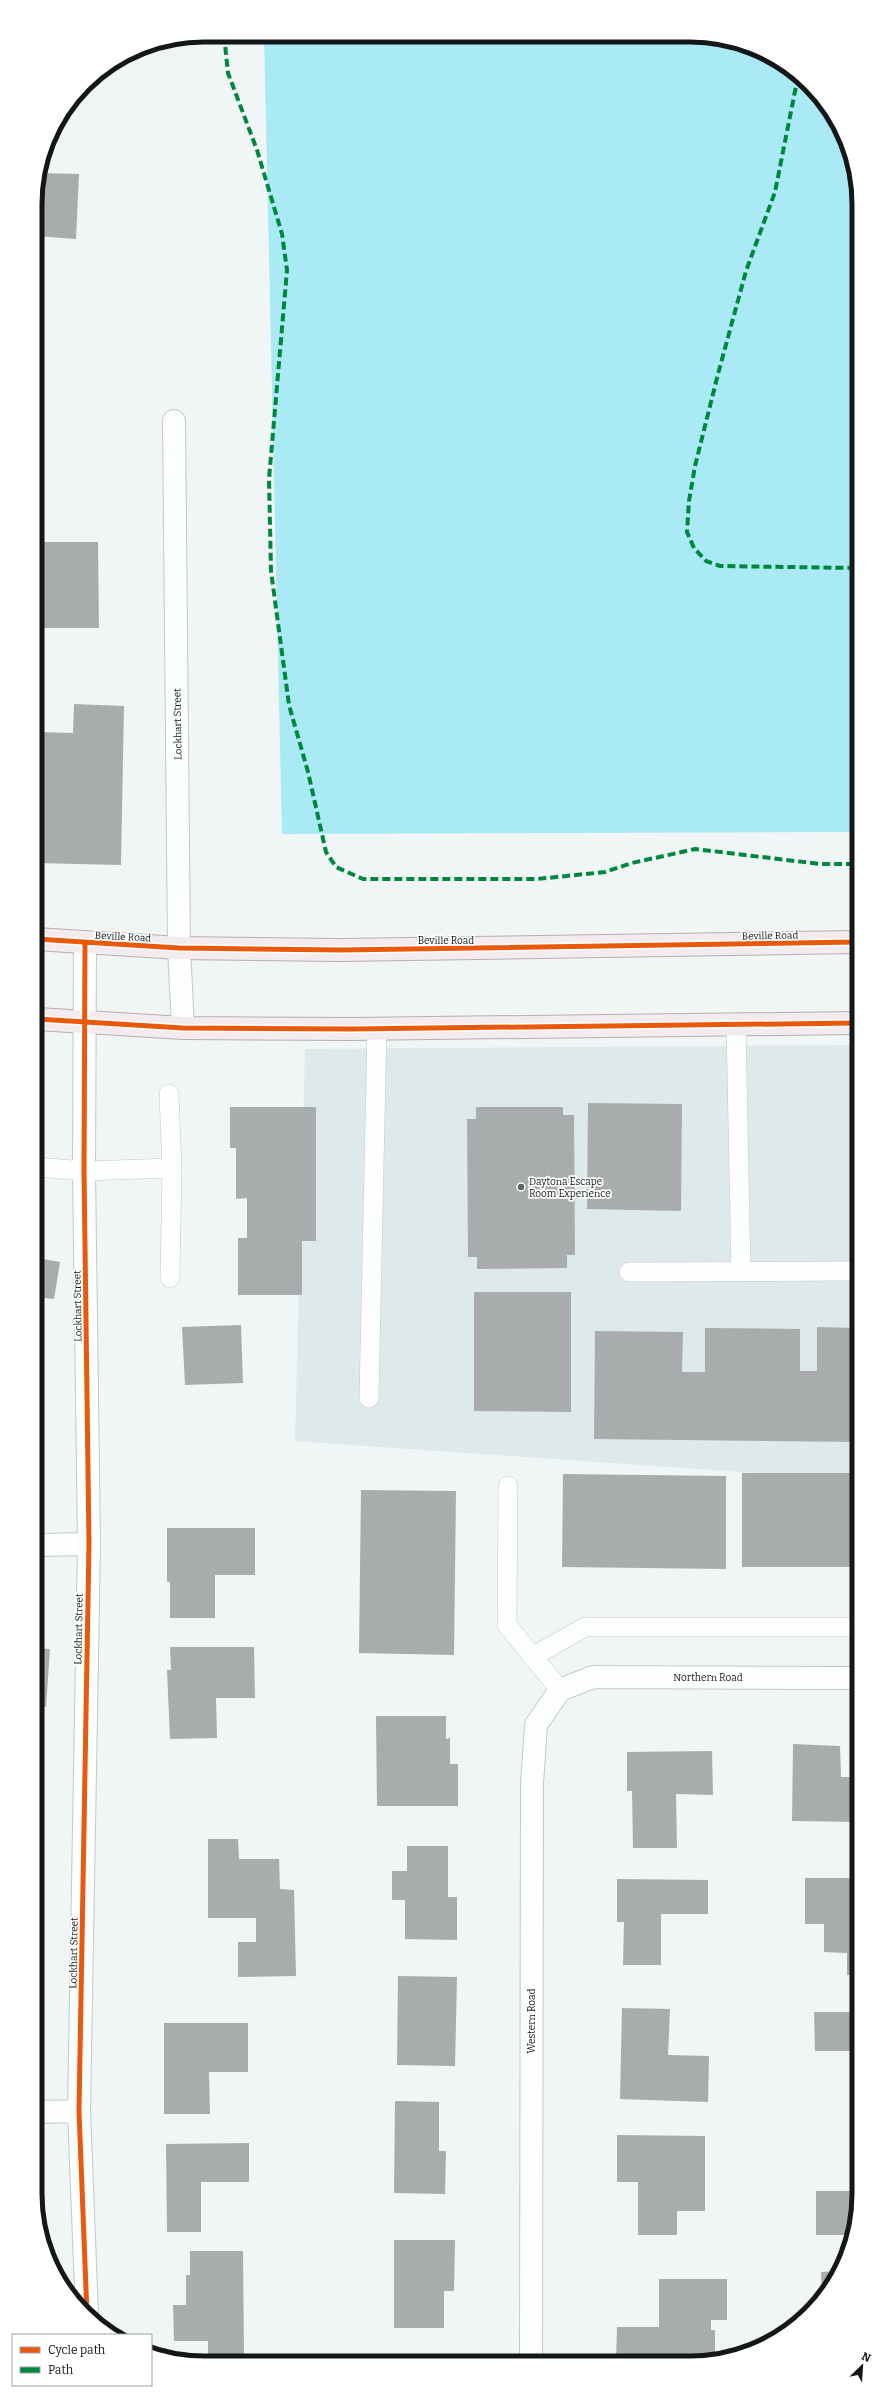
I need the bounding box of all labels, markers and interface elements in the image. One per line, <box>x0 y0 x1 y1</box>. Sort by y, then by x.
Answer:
street label: Lockhart Street <box>171 688 185 760</box>
street label: Beville Road <box>94 930 152 944</box>
street label: Beville Road <box>742 930 798 942</box>
street label: Beville Road <box>418 935 474 947</box>
place label: Daytona Escape Room Experience <box>529 1176 611 1200</box>
marker: Daytona Escape Room Experience <box>516 1182 526 1192</box>
street label: Lockhart Street <box>71 1270 85 1342</box>
street label: Lockhart Street <box>72 1593 86 1665</box>
street label: Northern Road <box>673 1672 743 1684</box>
street label: Lockhart Street <box>67 1917 81 1989</box>
street label: Western Road <box>526 1989 538 2053</box>
legend <box>12 2334 152 2386</box>
text: Cycle path <box>48 2343 106 2357</box>
north arrow <box>842 2346 882 2386</box>
text: N <box>859 2350 873 2365</box>
text: Path <box>48 2363 74 2377</box>

